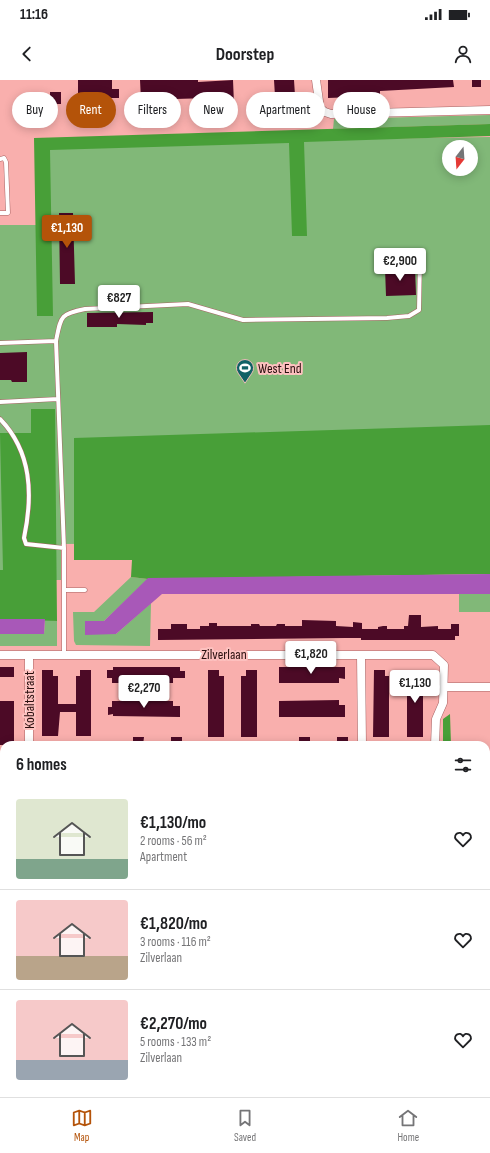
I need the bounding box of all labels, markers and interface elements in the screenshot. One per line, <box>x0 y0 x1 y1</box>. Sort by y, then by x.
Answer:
text: 11:16 <box>20 5 48 24</box>
icon: back <box>16 43 38 65</box>
icon: person <box>452 43 474 65</box>
text: Doorstep <box>216 44 274 65</box>
chip: Buy <box>12 92 58 128</box>
chip: Rent <box>66 92 116 128</box>
chip: Filters <box>124 92 181 128</box>
chip: New <box>189 92 238 128</box>
chip: Apartment <box>246 92 325 128</box>
chip: House <box>333 92 390 128</box>
north arrow <box>442 140 478 176</box>
map controls <box>442 140 478 176</box>
pin: €1,130 <box>34 215 100 249</box>
text: €1,130 <box>51 220 83 236</box>
pin: €2,900 <box>367 248 433 282</box>
text: €2,900 <box>383 253 417 269</box>
pin: €827 <box>95 285 143 319</box>
text: €827 <box>107 290 131 306</box>
sports icon: West End <box>235 358 255 383</box>
place label: West End <box>258 360 302 377</box>
pin: €1,820 <box>278 641 344 675</box>
street label: Zilverlaan <box>201 646 247 663</box>
text: €1,820 <box>294 646 328 662</box>
pin: €1,130 <box>382 670 448 704</box>
street label: Kobaltstraat <box>21 671 38 729</box>
pin: €2,270 <box>111 675 177 709</box>
text: €1,130 <box>399 675 431 691</box>
text: €2,270 <box>127 680 161 696</box>
icon: filters <box>452 754 474 776</box>
text: 6 homes <box>16 755 67 775</box>
text: €1,130/mo <box>140 813 206 833</box>
icon: home <box>48 815 96 863</box>
icon: heart <box>452 828 474 850</box>
text: 2 rooms · 56 m² <box>140 833 207 849</box>
text: Apartment <box>140 849 187 865</box>
text: €1,820/mo <box>140 914 208 934</box>
icon: home <box>48 916 96 964</box>
icon: heart <box>452 929 474 951</box>
text: 3 rooms · 116 m² <box>140 934 211 950</box>
text: Zilverlaan <box>140 950 182 966</box>
text: €2,270/mo <box>140 1014 207 1034</box>
icon: home <box>48 1016 96 1064</box>
icon: heart <box>452 1029 474 1051</box>
text: 5 rooms · 133 m² <box>140 1034 211 1050</box>
text: Zilverlaan <box>140 1050 182 1066</box>
tab: Map <box>71 1107 93 1144</box>
tab: Saved <box>234 1107 256 1144</box>
tab: Home <box>397 1107 419 1144</box>

